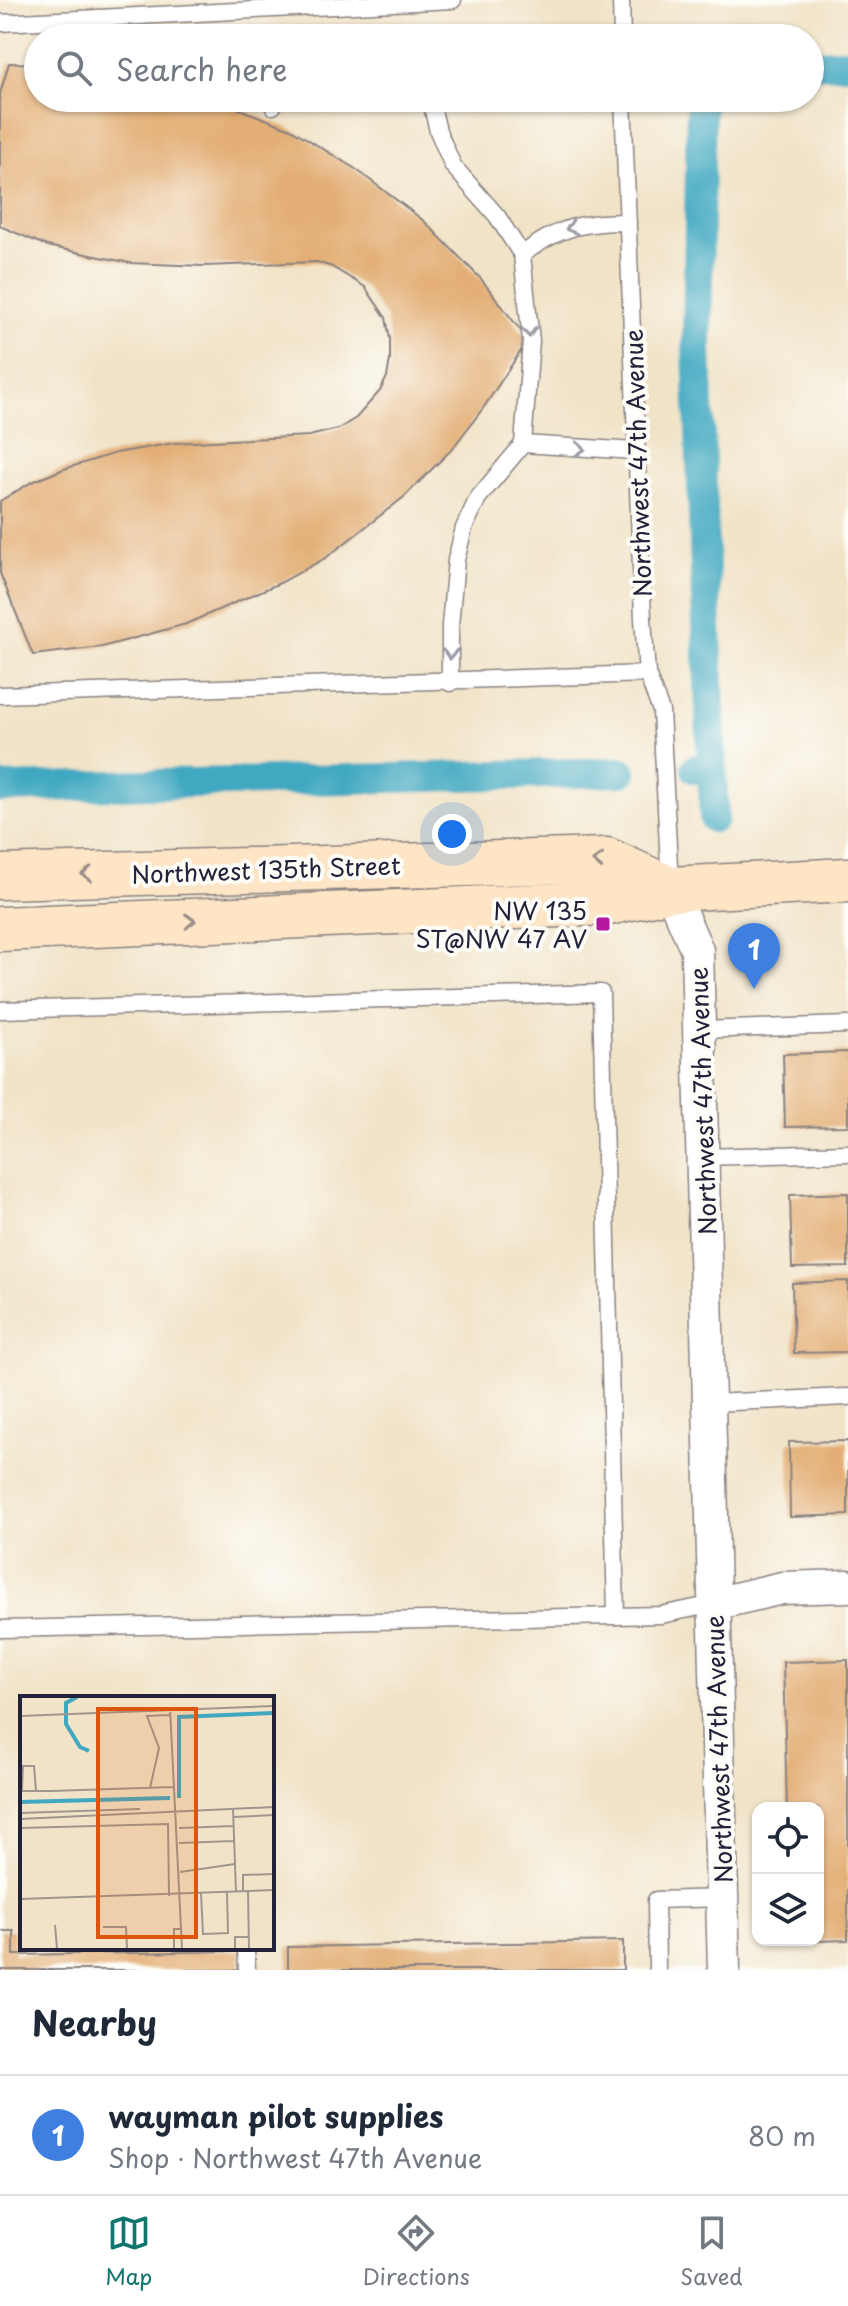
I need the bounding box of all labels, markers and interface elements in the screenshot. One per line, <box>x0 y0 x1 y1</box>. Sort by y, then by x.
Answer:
search box <box>24 24 824 112</box>
icon: search <box>52 46 96 90</box>
text: Search here <box>116 46 288 91</box>
one-way arrow <box>565 219 579 235</box>
one-way arrow <box>520 326 537 339</box>
street label: Northwest 47th Avenue <box>614 328 660 598</box>
one-way arrow <box>574 440 587 457</box>
one-way arrow <box>441 648 459 661</box>
your location <box>432 814 472 854</box>
street label: Northwest 135th Street <box>131 846 401 892</box>
one-way arrow <box>591 853 604 870</box>
one-way arrow <box>80 866 93 883</box>
place label: NW 135 ST@NW 47 AV <box>416 892 587 956</box>
one-way arrow <box>184 913 197 930</box>
marker: NW 135 ST@NW 47 AV <box>594 915 612 933</box>
pin: 1 <box>728 923 780 989</box>
street label: Northwest 47th Avenue <box>679 966 725 1236</box>
street label: Northwest 47th Avenue <box>695 1614 741 1884</box>
inset map <box>20 1696 274 1950</box>
map controls <box>752 1802 824 1946</box>
button: locate <box>752 1802 824 1874</box>
button: layers <box>752 1874 824 1946</box>
text: Nearby <box>32 1996 157 2048</box>
text: wayman pilot supplies <box>108 2093 444 2138</box>
text: 1 <box>52 2116 64 2155</box>
text: 80 m <box>748 2116 816 2155</box>
text: Shop · Northwest 47th Avenue <box>108 2138 482 2177</box>
tab: Map <box>105 2211 152 2292</box>
tab: Directions <box>363 2211 470 2292</box>
tab: Saved <box>680 2211 743 2292</box>

